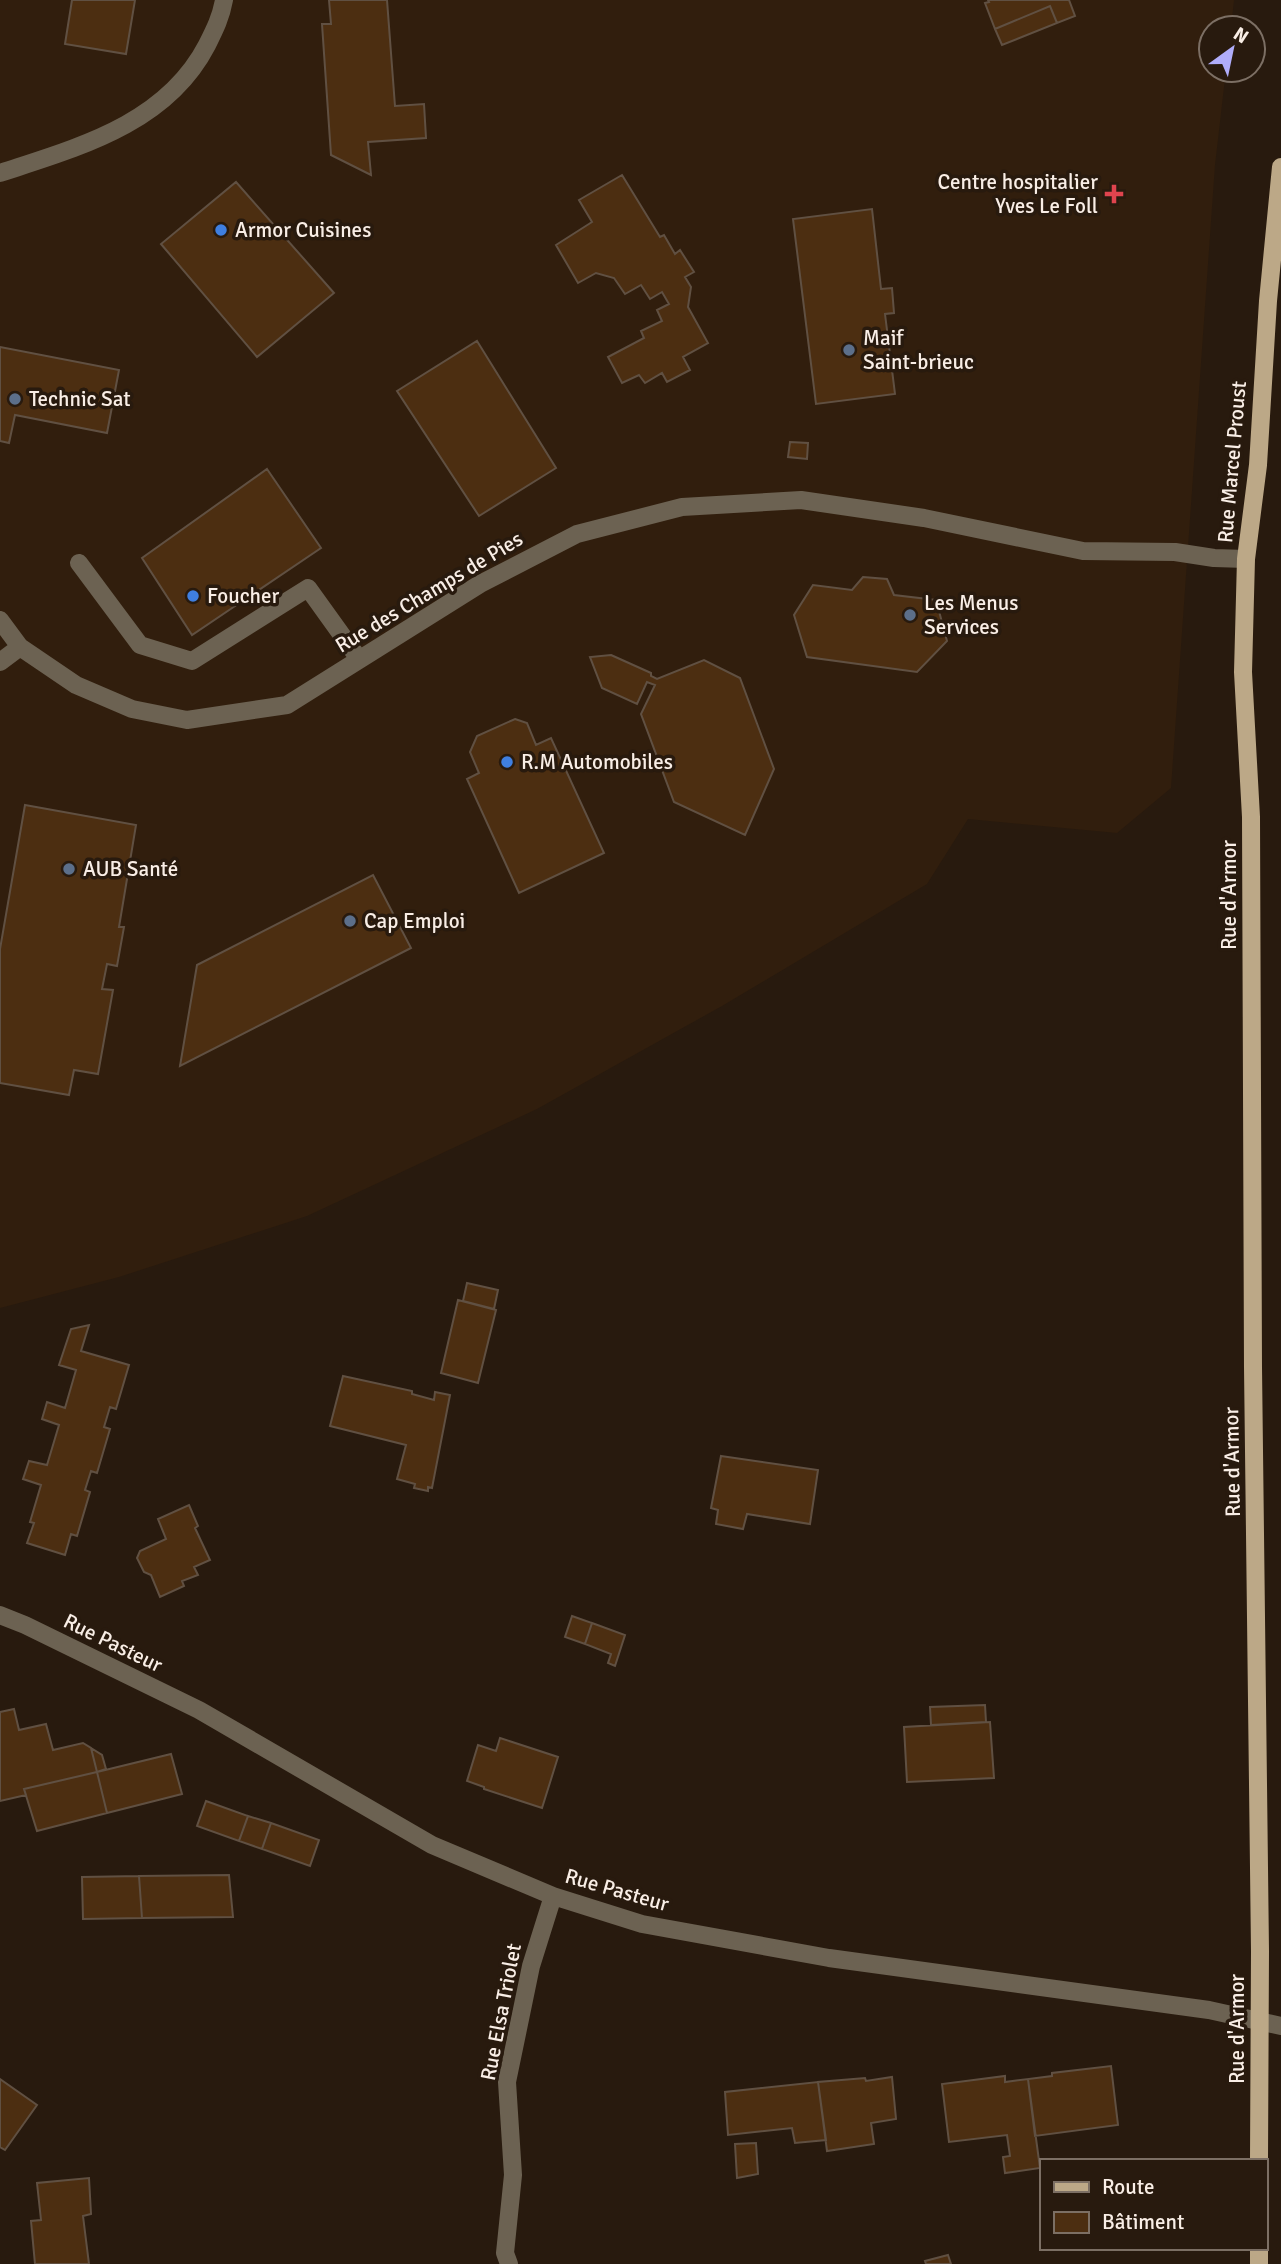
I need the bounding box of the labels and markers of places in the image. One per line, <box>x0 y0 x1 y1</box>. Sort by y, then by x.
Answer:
place label: Centre hospitalier Yves Le Foll <box>937 169 1098 219</box>
marker: Centre hospitalier Yves Le Foll <box>1104 184 1124 204</box>
place label: Armor Cuisines <box>235 217 371 243</box>
marker: Armor Cuisines <box>213 222 229 238</box>
place label: Maif Saint-brieuc <box>863 325 974 375</box>
marker: Maif Saint-brieuc <box>841 342 857 358</box>
place label: Technic Sat <box>29 386 131 412</box>
marker: Technic Sat <box>7 391 23 407</box>
place label: Foucher <box>207 583 280 609</box>
marker: Foucher <box>185 588 201 604</box>
place label: Les Menus Services <box>924 590 1018 640</box>
marker: Les Menus Services <box>902 607 918 623</box>
place label: R.M Automobiles <box>521 749 673 775</box>
marker: R.M Automobiles <box>499 754 515 770</box>
place label: AUB Santé <box>83 856 178 882</box>
marker: AUB Santé <box>61 861 77 877</box>
place label: Cap Emploi <box>364 908 465 934</box>
marker: Cap Emploi <box>342 913 358 929</box>

